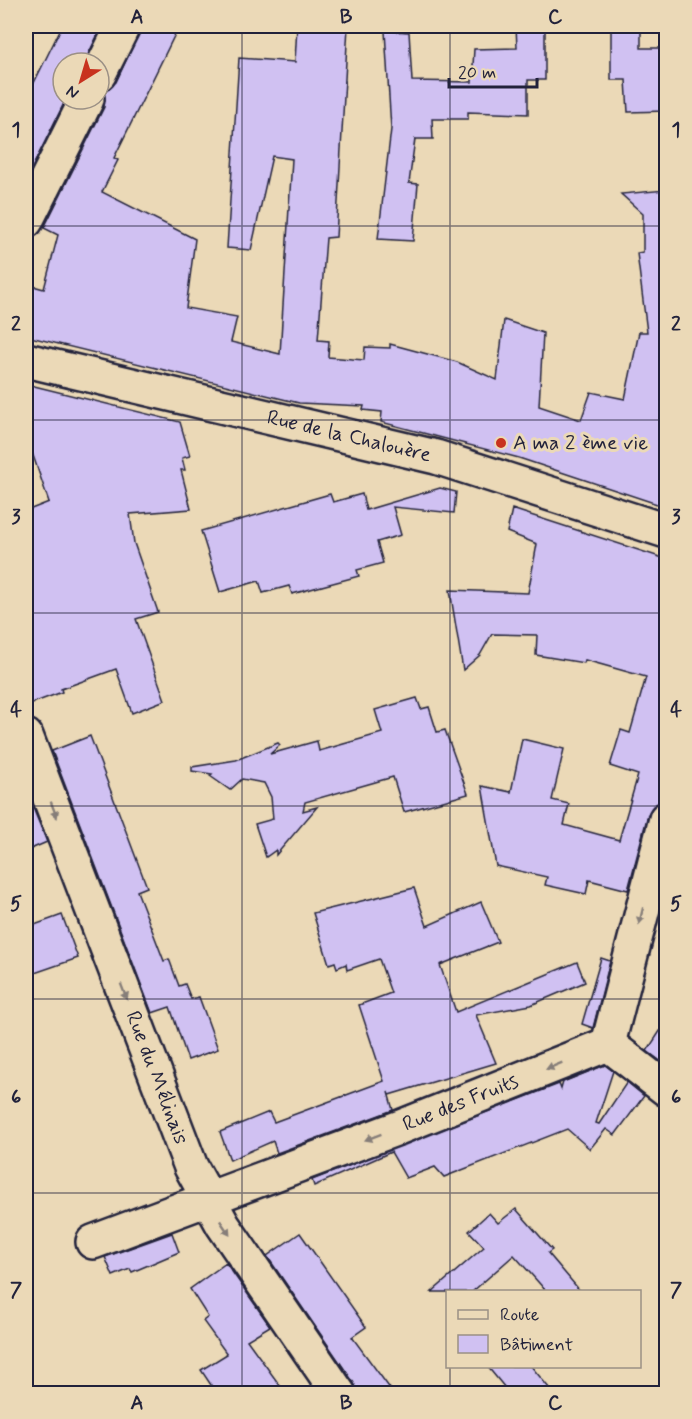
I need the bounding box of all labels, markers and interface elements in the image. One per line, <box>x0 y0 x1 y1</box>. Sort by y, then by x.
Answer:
text: A <box>130 4 144 31</box>
text: B <box>340 4 353 31</box>
text: C <box>548 4 563 31</box>
north arrow <box>51 51 111 111</box>
scale bar <box>449 51 538 89</box>
text: 20 m <box>458 61 496 85</box>
text: N <box>62 80 83 103</box>
text: 1 <box>12 117 20 144</box>
text: 1 <box>672 117 680 144</box>
text: 2 <box>11 311 21 338</box>
text: 2 <box>671 311 681 338</box>
street label: Rue de la Chalouère <box>264 403 434 469</box>
place label: A ma 2 ème vie <box>513 429 648 457</box>
marker: A ma 2 ème vie <box>494 436 508 450</box>
text: 3 <box>11 504 21 531</box>
text: 3 <box>671 504 681 531</box>
text: 4 <box>10 697 22 724</box>
text: 4 <box>670 697 682 724</box>
one-way arrow <box>50 801 59 819</box>
text: 5 <box>10 891 22 918</box>
text: 5 <box>670 891 682 918</box>
one-way arrow <box>636 907 646 925</box>
one-way arrow <box>120 983 129 1001</box>
street label: Rue du Mélinais <box>119 1007 195 1148</box>
one-way arrow <box>545 1062 563 1071</box>
street label: Rue des Fruits <box>399 1067 523 1139</box>
text: 6 <box>11 1084 21 1111</box>
text: 6 <box>671 1084 681 1111</box>
one-way arrow <box>364 1133 382 1143</box>
one-way arrow <box>220 1220 231 1237</box>
text: 7 <box>10 1277 22 1304</box>
text: 7 <box>670 1277 682 1304</box>
legend <box>446 1290 641 1368</box>
text: Route <box>500 1303 539 1327</box>
text: Bâtiment <box>500 1333 573 1357</box>
text: A <box>130 1390 144 1417</box>
text: B <box>340 1390 353 1417</box>
text: C <box>548 1390 563 1417</box>

